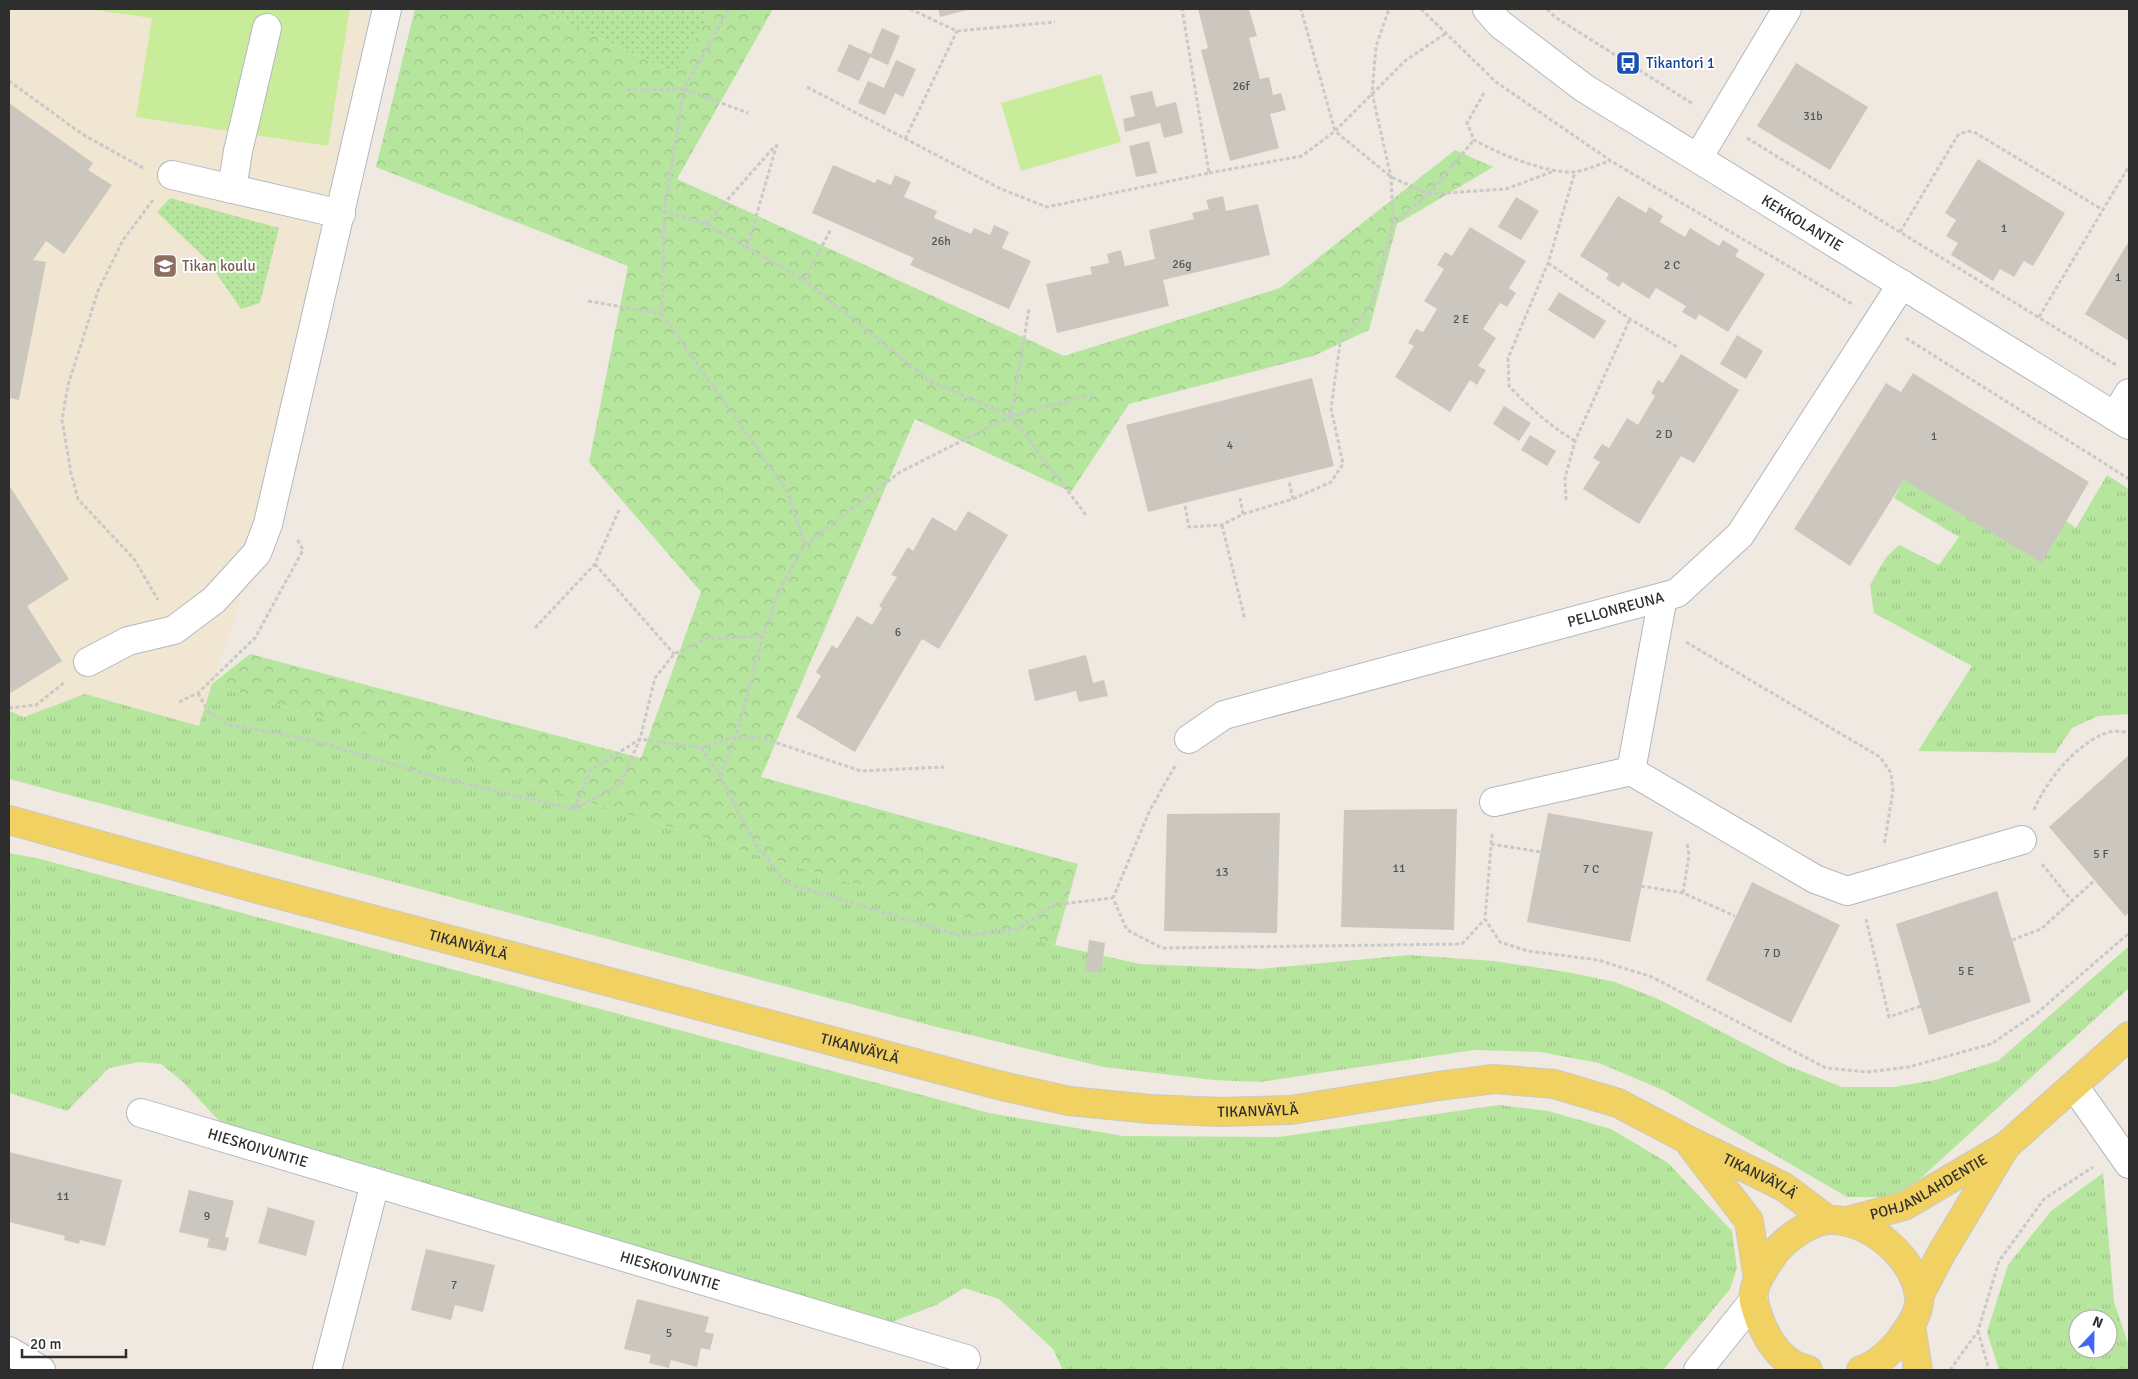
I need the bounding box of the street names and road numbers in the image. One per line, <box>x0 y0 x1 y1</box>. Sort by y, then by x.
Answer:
street label: KEKKOLANTIE <box>1758 191 1846 255</box>
street label: PELLONREUNA <box>1565 588 1666 631</box>
street label: TIKANVÄYLÄ <box>427 926 510 964</box>
street label: TIKANVÄYLÄ <box>819 1029 901 1067</box>
street label: TIKANVÄYLÄ <box>1217 1100 1300 1121</box>
street label: HIESKOIVUNTIE <box>206 1124 310 1171</box>
street label: TIKANVÄYLÄ <box>1720 1149 1800 1202</box>
street label: POHJANLAHDENTIE <box>1868 1150 1991 1224</box>
street label: HIESKOIVUNTIE <box>618 1247 722 1294</box>

